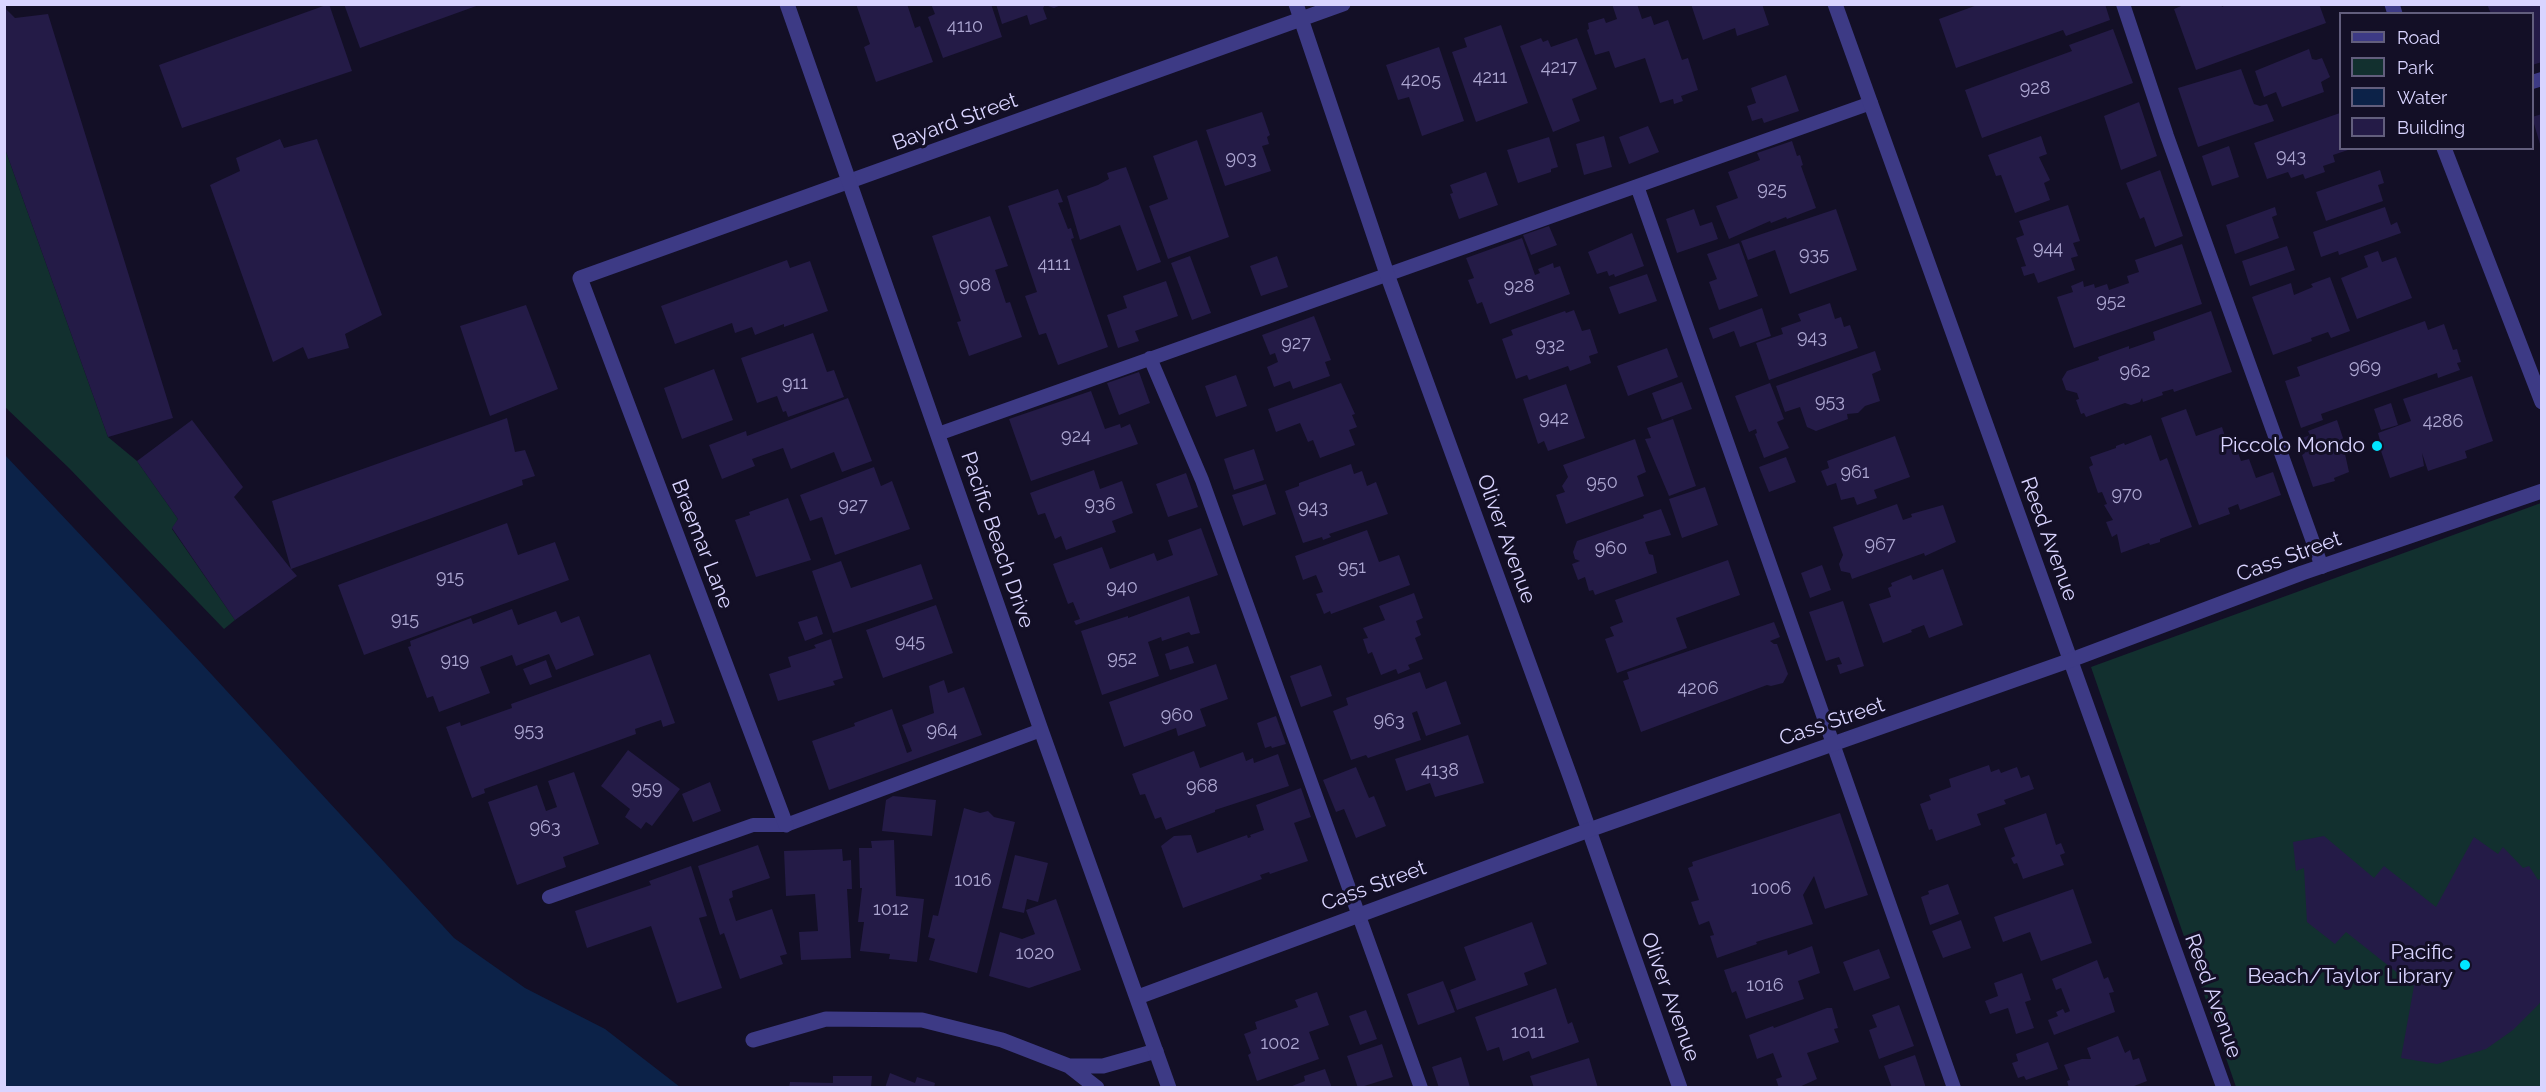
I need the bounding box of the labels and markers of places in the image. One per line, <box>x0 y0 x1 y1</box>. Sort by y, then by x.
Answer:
place label: Piccolo Mondo <box>2220 433 2365 459</box>
marker: Piccolo Mondo <box>2370 439 2384 453</box>
place label: Pacific Beach/Taylor Library <box>2247 940 2453 990</box>
marker: Pacific Beach/Taylor Library <box>2458 958 2472 972</box>

